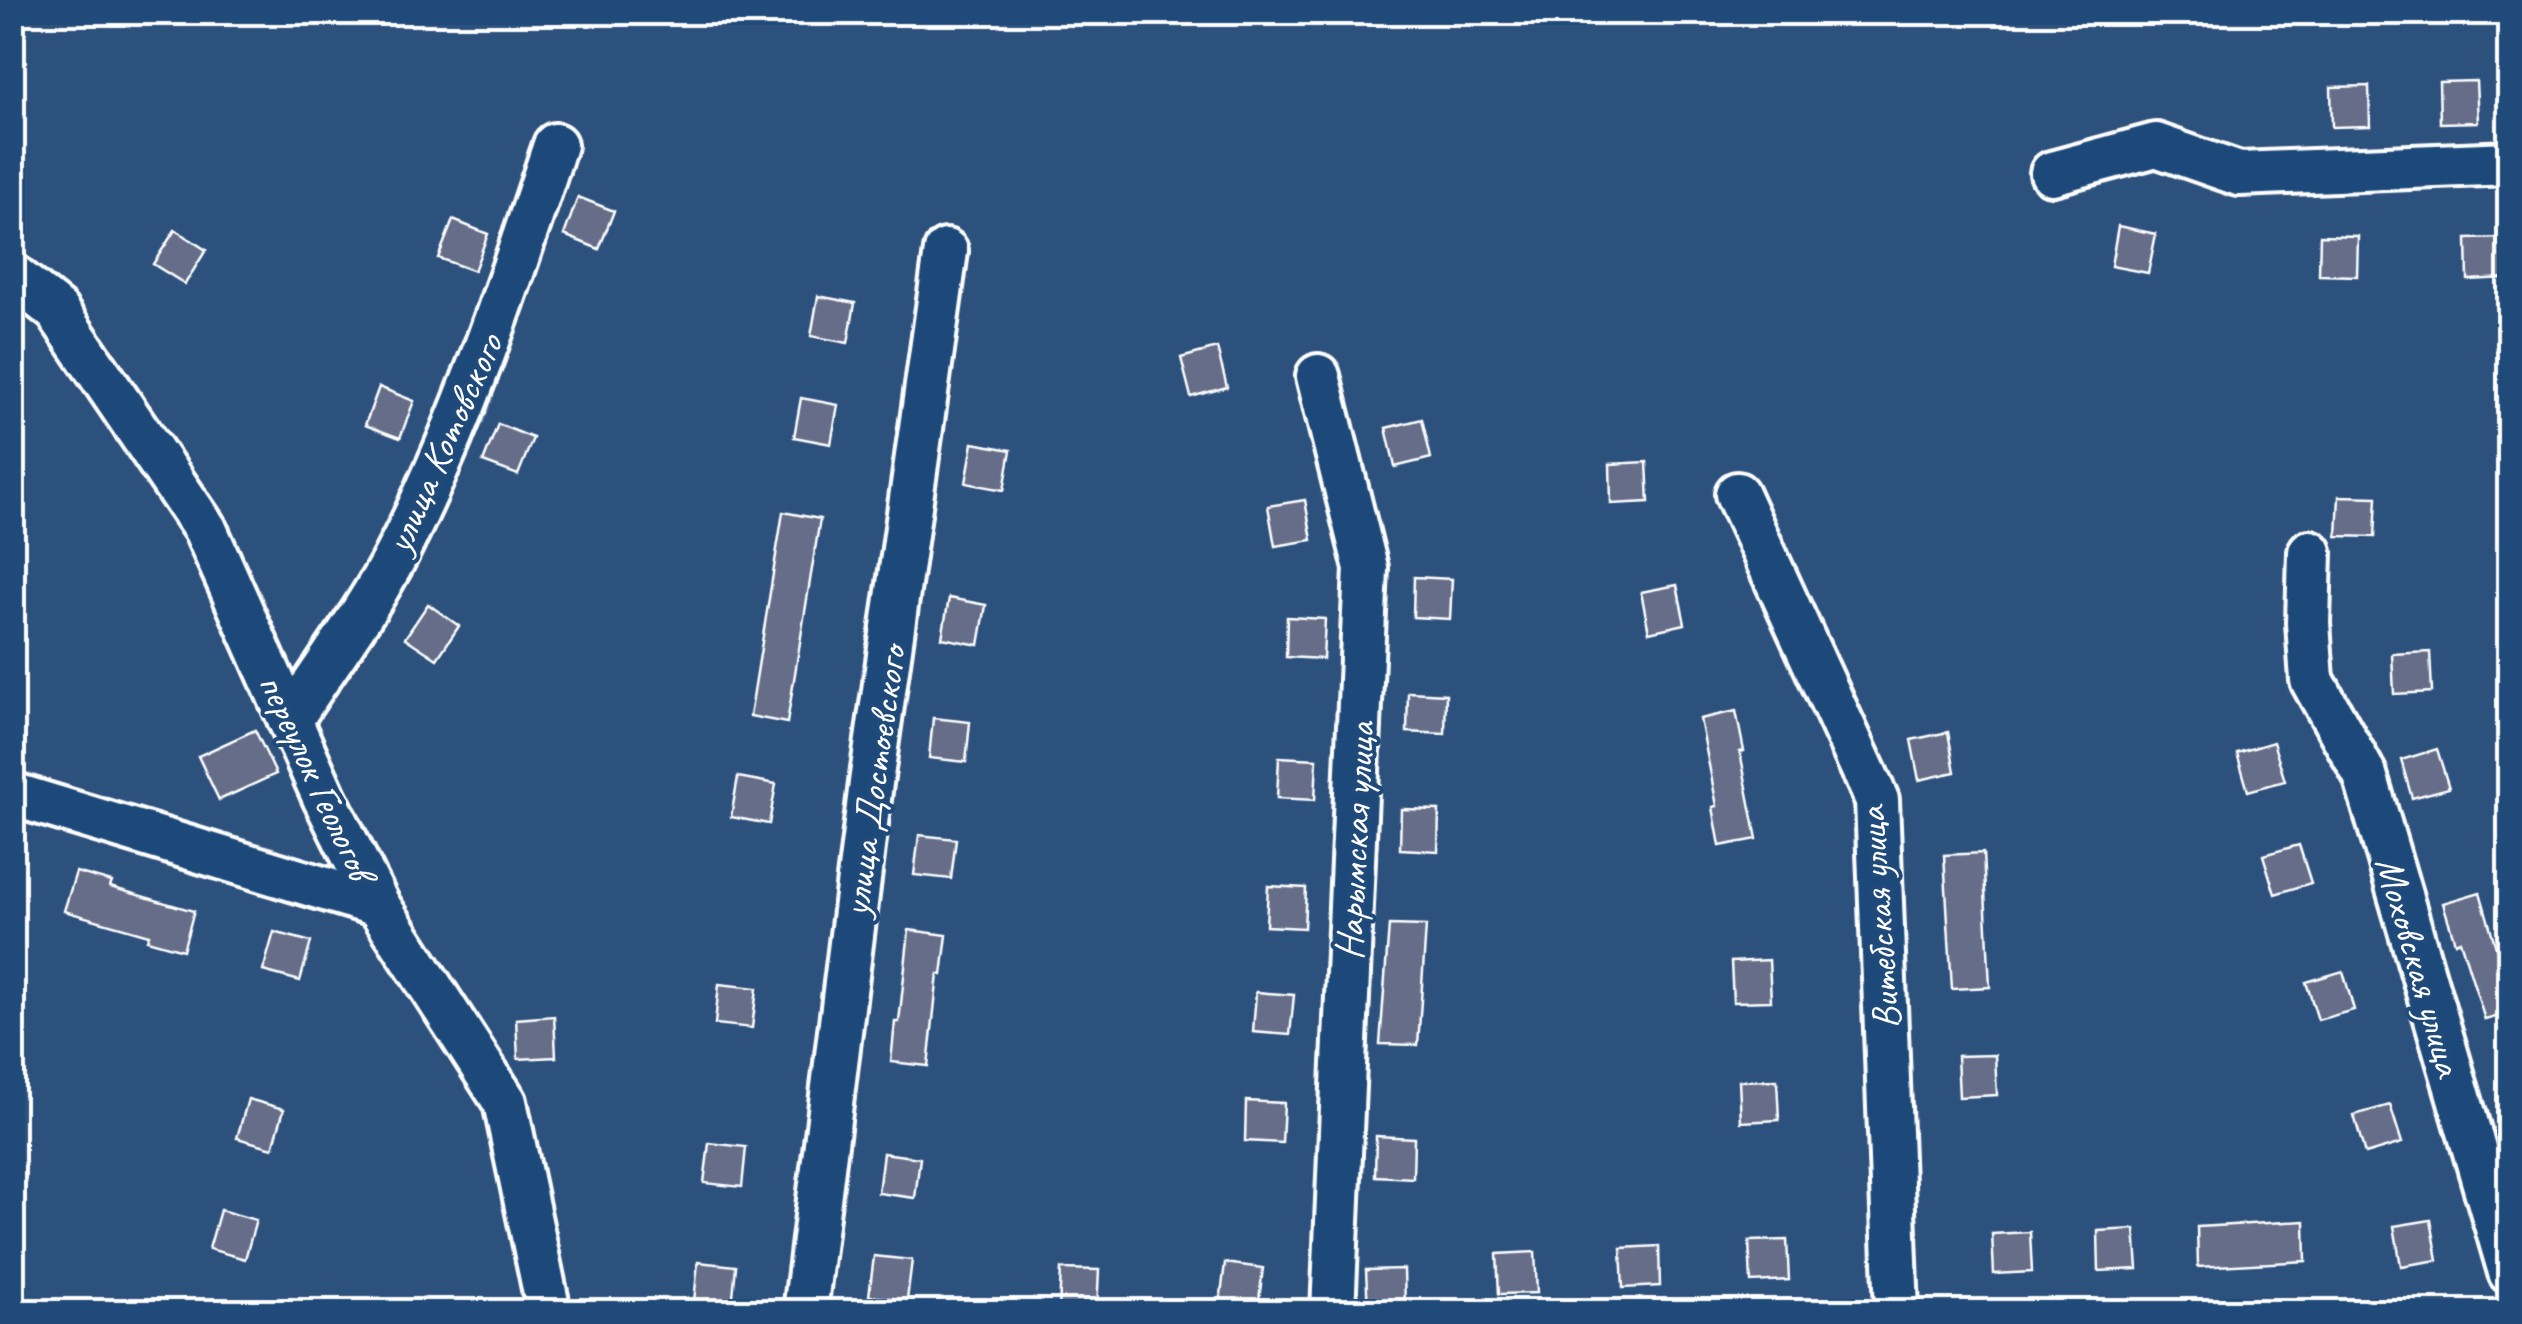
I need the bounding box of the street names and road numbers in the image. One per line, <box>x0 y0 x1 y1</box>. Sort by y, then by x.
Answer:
street label: улица Котовского <box>373 324 515 562</box>
street label: улица Достоевского <box>830 639 918 922</box>
street label: переулок Геологов <box>247 665 389 896</box>
street label: Нарымская улица <box>1324 718 1386 961</box>
street label: Витебская улица <box>1846 802 1912 1031</box>
street label: Моховская улица <box>2364 851 2475 1084</box>

